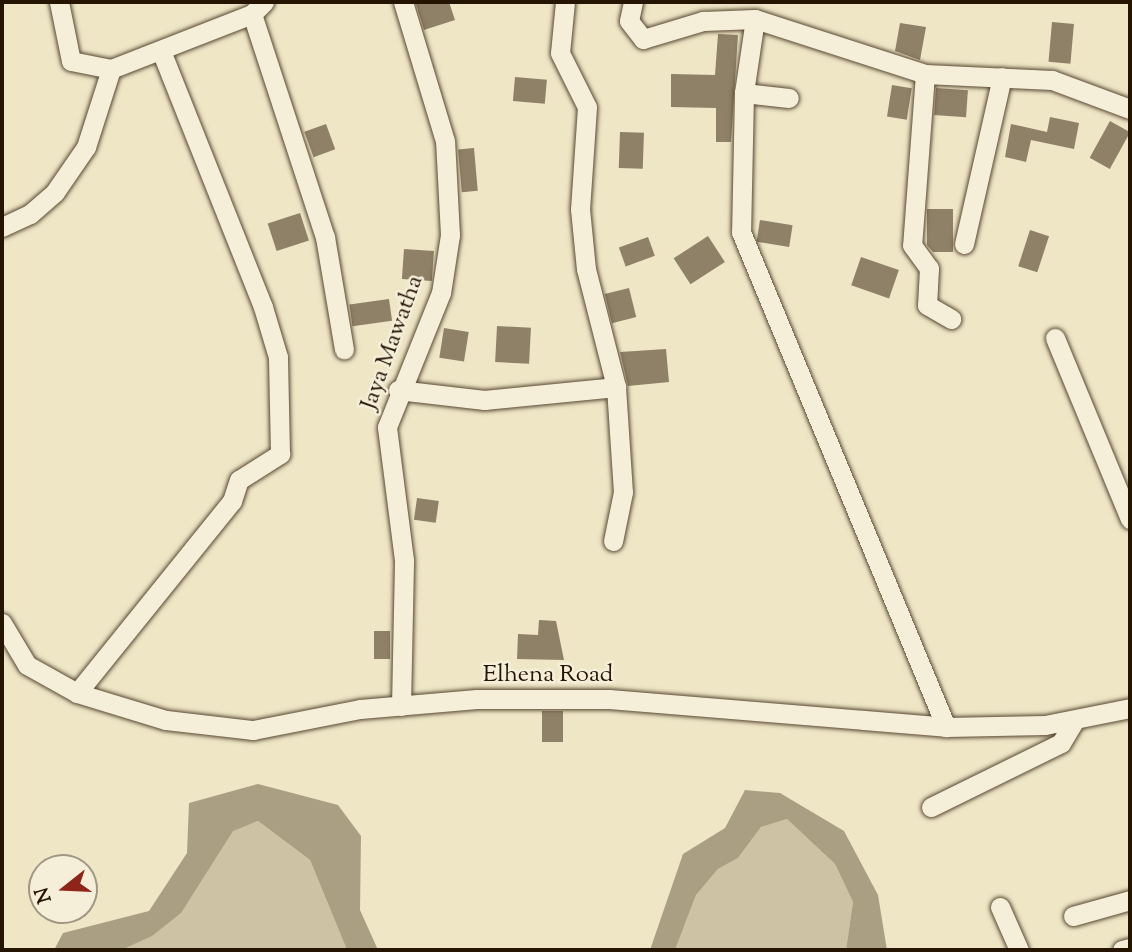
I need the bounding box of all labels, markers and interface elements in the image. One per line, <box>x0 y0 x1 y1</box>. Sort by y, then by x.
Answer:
street label: Jaya Mawatha <box>355 272 431 414</box>
street label: Elhena Road <box>483 662 613 690</box>
north arrow <box>28 854 98 924</box>
text: N <box>29 884 60 906</box>

